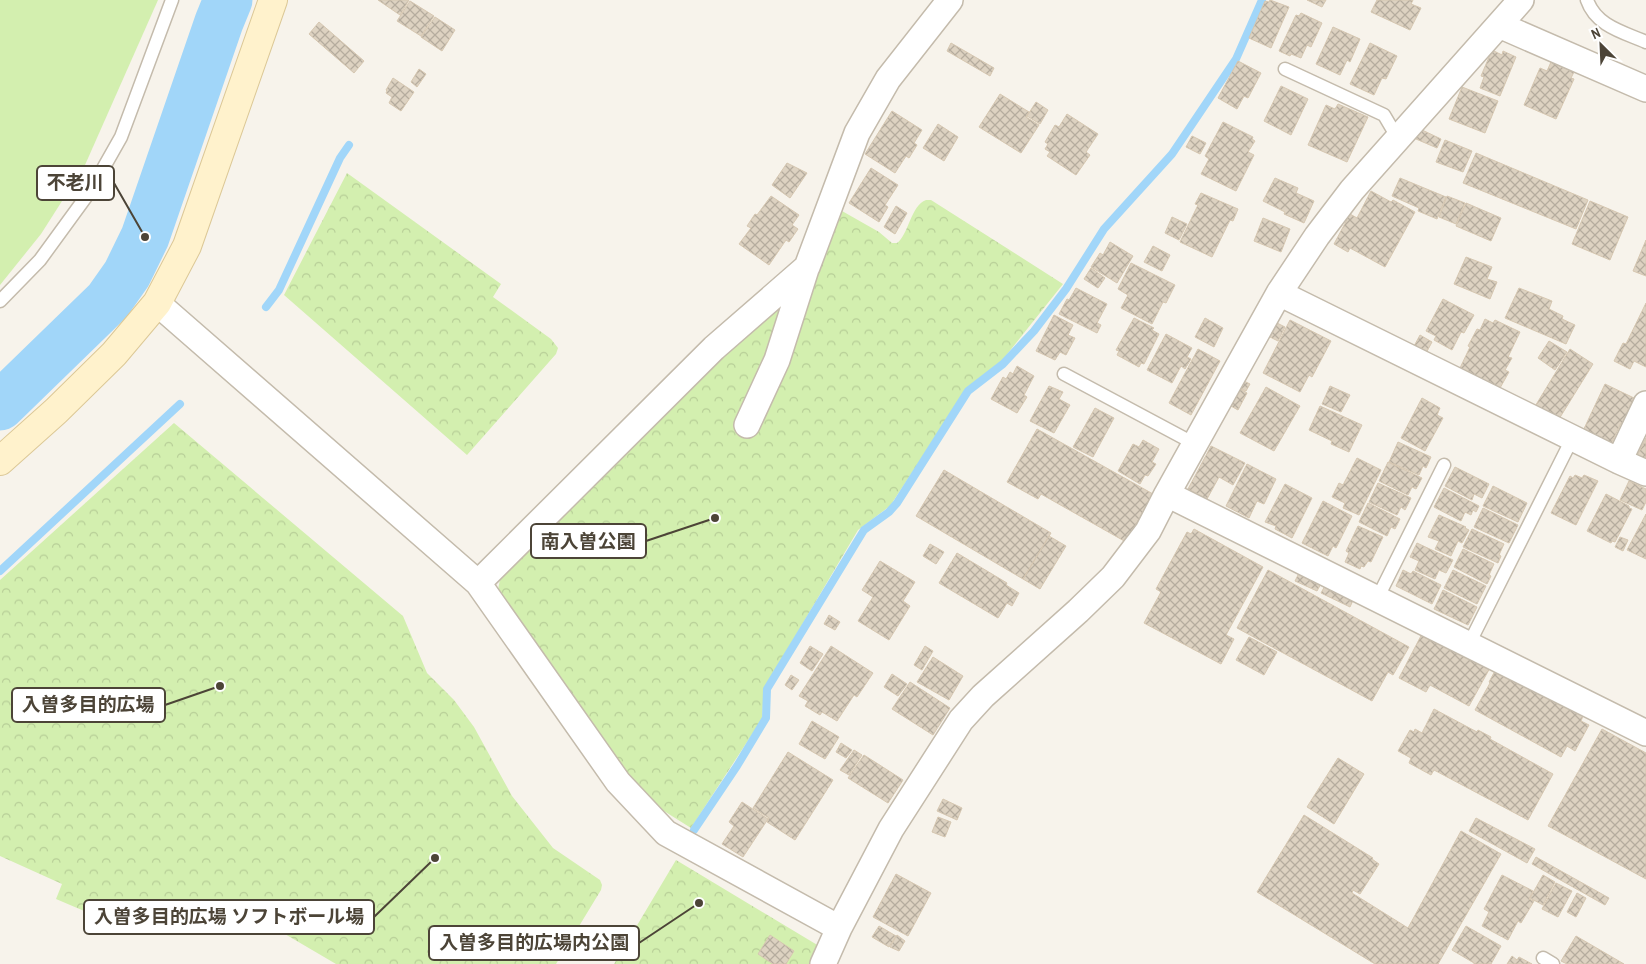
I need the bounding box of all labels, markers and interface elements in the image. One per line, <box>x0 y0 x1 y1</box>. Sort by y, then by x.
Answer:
north arrow <box>1576 20 1626 70</box>
text: N <box>1588 23 1603 43</box>
callout: 不老川 <box>37 166 114 200</box>
text: 不老川 <box>46 169 104 195</box>
callout: 南入曽公園 <box>531 524 646 558</box>
text: 南入曽公園 <box>540 528 636 554</box>
callout: 入曽多目的広場 <box>12 688 165 722</box>
text: 入曽多目的広場 <box>21 691 155 717</box>
callout: 入曽多目的広場 ソフトボール場 <box>84 900 374 934</box>
text: 入曽多目的広場 ソフトボール場 <box>94 903 364 929</box>
callout: 入曽多目的広場内公園 <box>429 926 639 960</box>
text: 入曽多目的広場内公園 <box>439 929 629 955</box>

